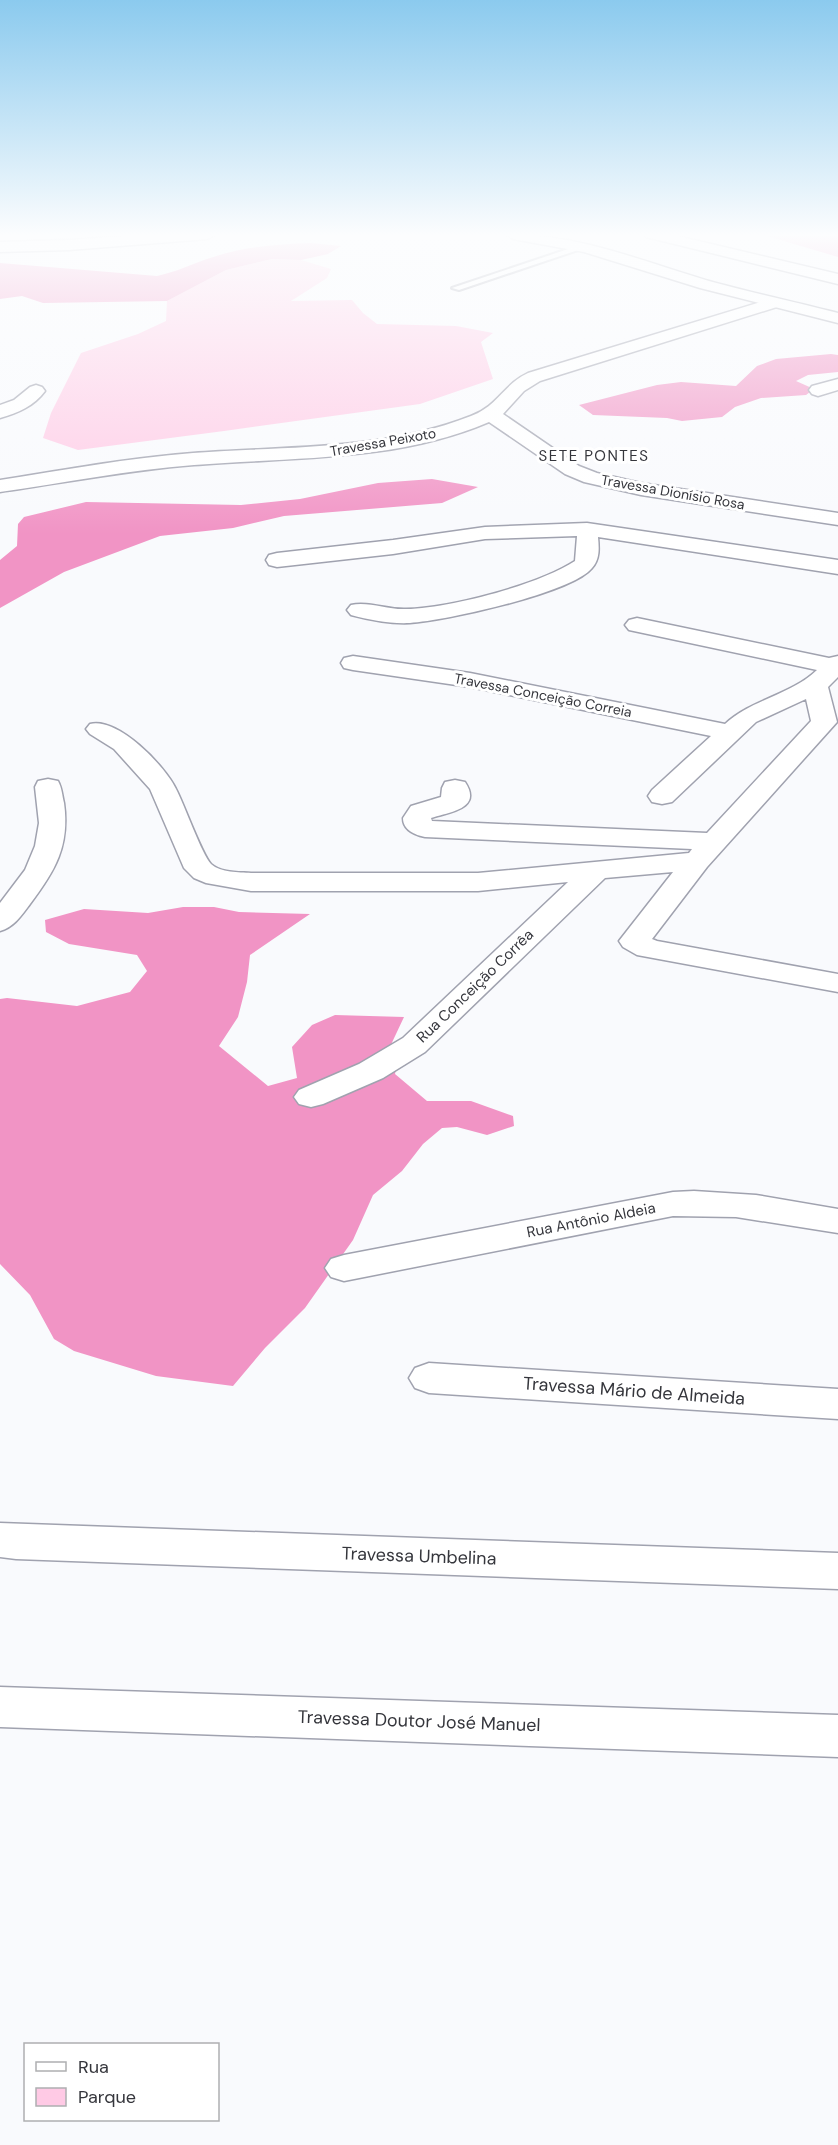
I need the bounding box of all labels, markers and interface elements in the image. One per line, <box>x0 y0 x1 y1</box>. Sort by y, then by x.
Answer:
street label: Travessa Peixoto <box>329 424 437 460</box>
district label: SETE PONTES <box>539 446 649 466</box>
street label: Travessa Dionísio Rosa <box>600 470 746 514</box>
street label: Travessa Conceição Correia <box>453 669 633 721</box>
street label: Rua Conceição Corrêa <box>412 925 538 1047</box>
street label: Rua Antônio Aldeia <box>525 1198 657 1242</box>
street label: Travessa Mário de Almeida <box>522 1371 746 1411</box>
street label: Travessa Umbelina <box>341 1541 497 1571</box>
street label: Travessa Doutor José Manuel <box>297 1705 541 1737</box>
legend <box>24 2043 219 2121</box>
text: Rua <box>78 2055 109 2079</box>
text: Parque <box>78 2085 136 2109</box>

